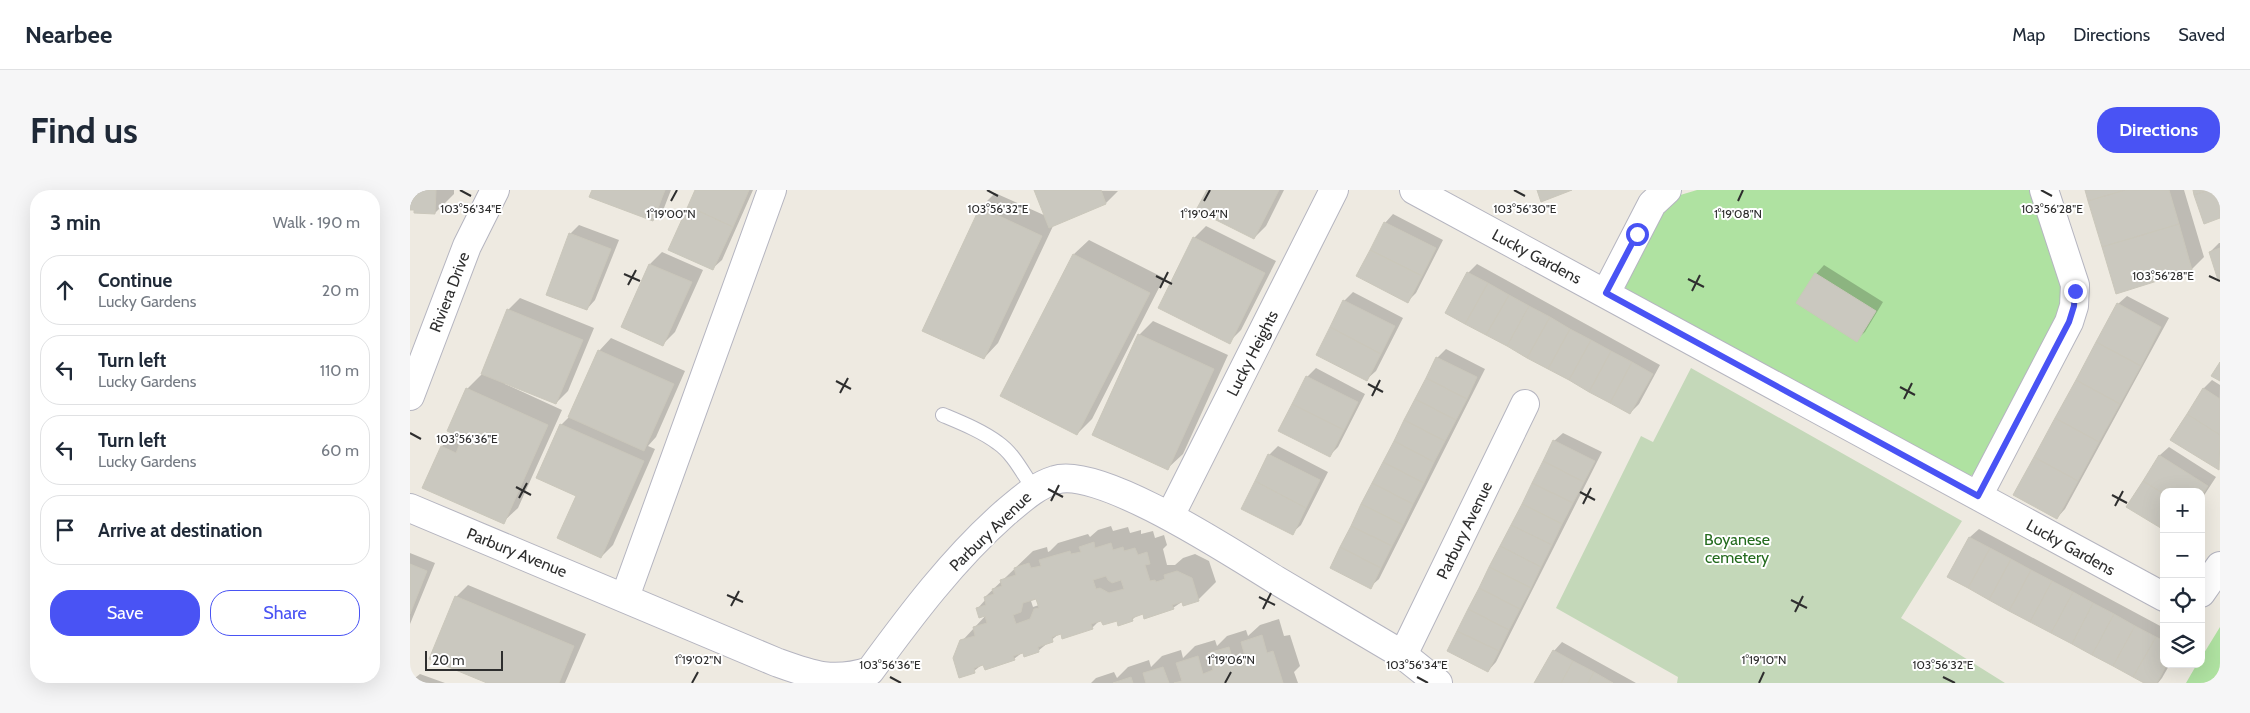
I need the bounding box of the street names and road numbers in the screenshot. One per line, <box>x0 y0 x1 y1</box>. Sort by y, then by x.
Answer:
street label: Lucky Gardens <box>1489 225 1585 288</box>
street label: Riviera Drive <box>425 249 473 335</box>
street label: Lucky Heights <box>1223 307 1282 399</box>
street label: Parbury Avenue <box>1433 478 1496 582</box>
street label: Parbury Avenue <box>945 488 1035 575</box>
street label: Lucky Gardens <box>2023 515 2119 580</box>
street label: Parbury Avenue <box>464 524 570 581</box>

